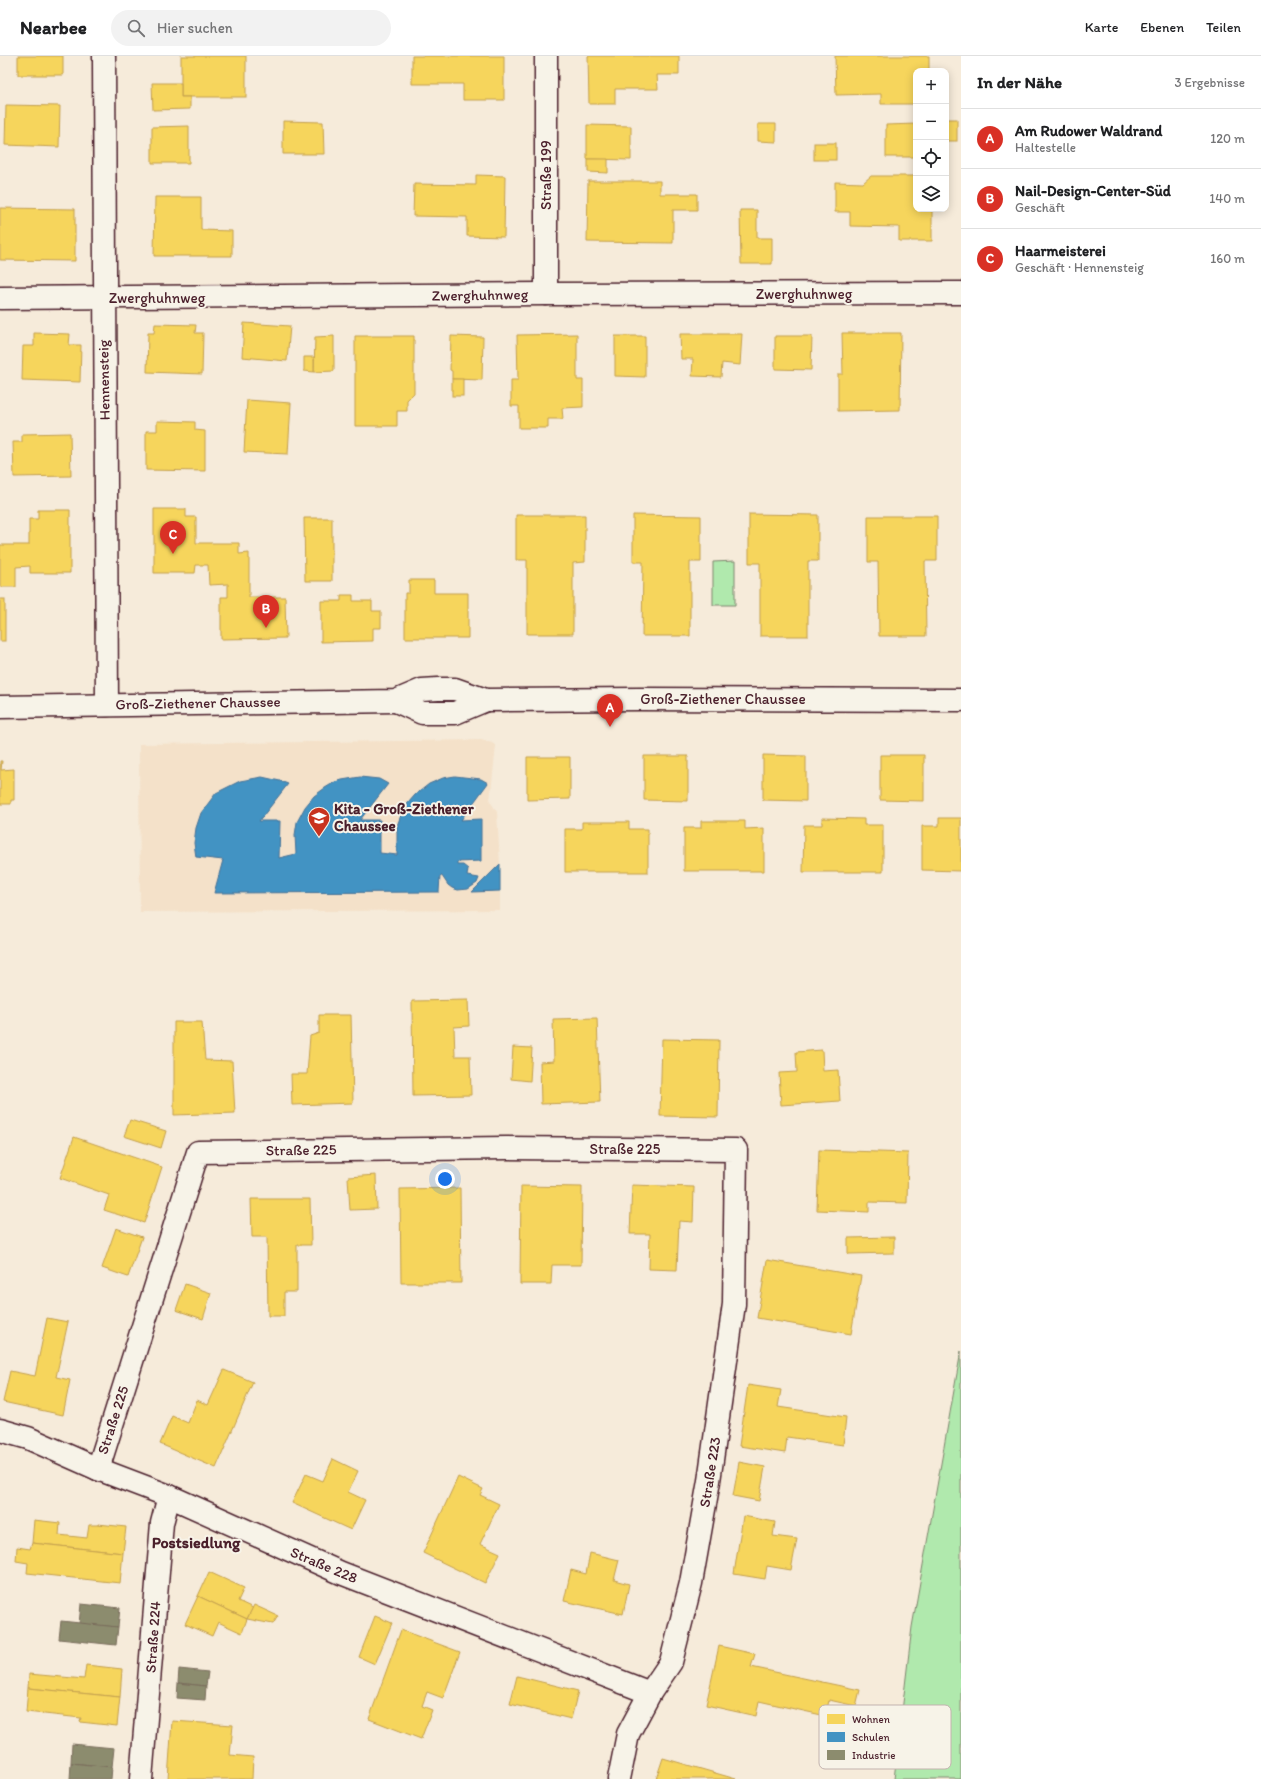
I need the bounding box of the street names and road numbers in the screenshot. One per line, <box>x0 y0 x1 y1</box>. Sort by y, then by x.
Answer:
street label: Straße 199 <box>537 140 555 210</box>
street label: Zwerghuhnweg <box>432 285 529 305</box>
street label: Zwerghuhnweg <box>756 285 853 303</box>
street label: Zwerghuhnweg <box>109 289 206 307</box>
street label: Hennensteig <box>94 339 114 420</box>
street label: Groß-Ziethener Chaussee <box>640 690 806 708</box>
street label: Groß-Ziethener Chaussee <box>115 693 281 713</box>
street label: Straße 225 <box>265 1140 337 1160</box>
street label: Straße 225 <box>590 1140 661 1158</box>
street label: Straße 225 <box>93 1383 133 1456</box>
street label: Straße 223 <box>696 1435 724 1509</box>
street label: Straße 228 <box>288 1543 360 1587</box>
street label: Straße 224 <box>142 1600 164 1674</box>

